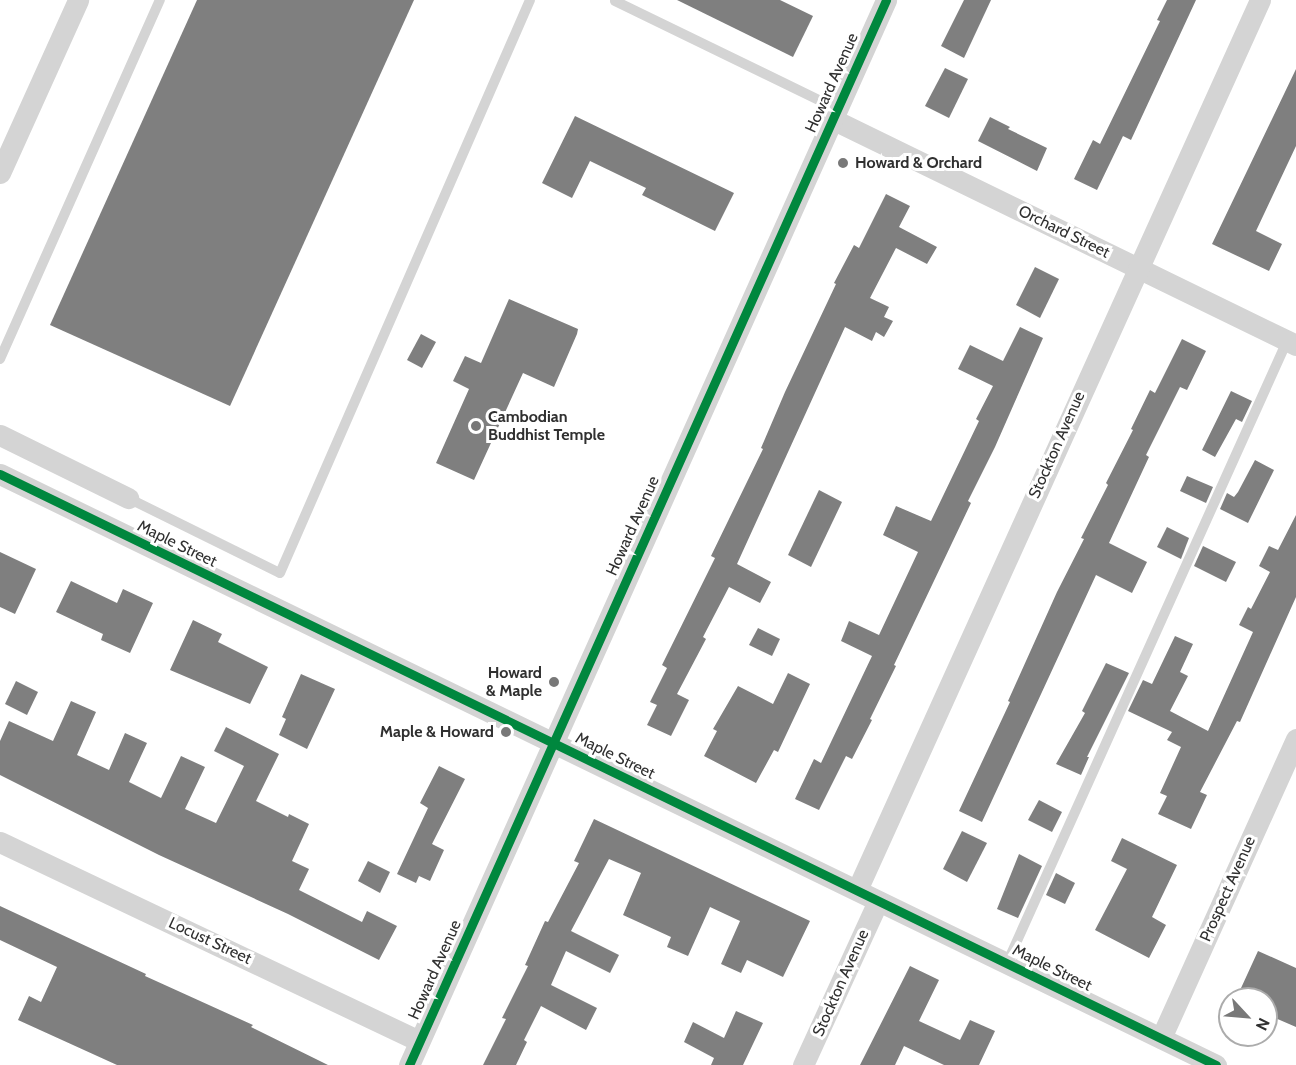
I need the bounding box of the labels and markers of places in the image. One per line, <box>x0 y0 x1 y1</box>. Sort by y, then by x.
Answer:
place label: Howard & Orchard <box>855 153 982 173</box>
marker: Howard & Orchard <box>836 156 850 170</box>
place label: Cambodian Buddhist Temple <box>488 407 605 445</box>
marker: Cambodian Buddhist Temple <box>469 419 483 433</box>
place label: Howard & Maple <box>486 663 542 701</box>
marker: Howard & Maple <box>547 675 561 689</box>
place label: Maple & Howard <box>380 722 494 742</box>
marker: Maple & Howard <box>499 725 513 739</box>

